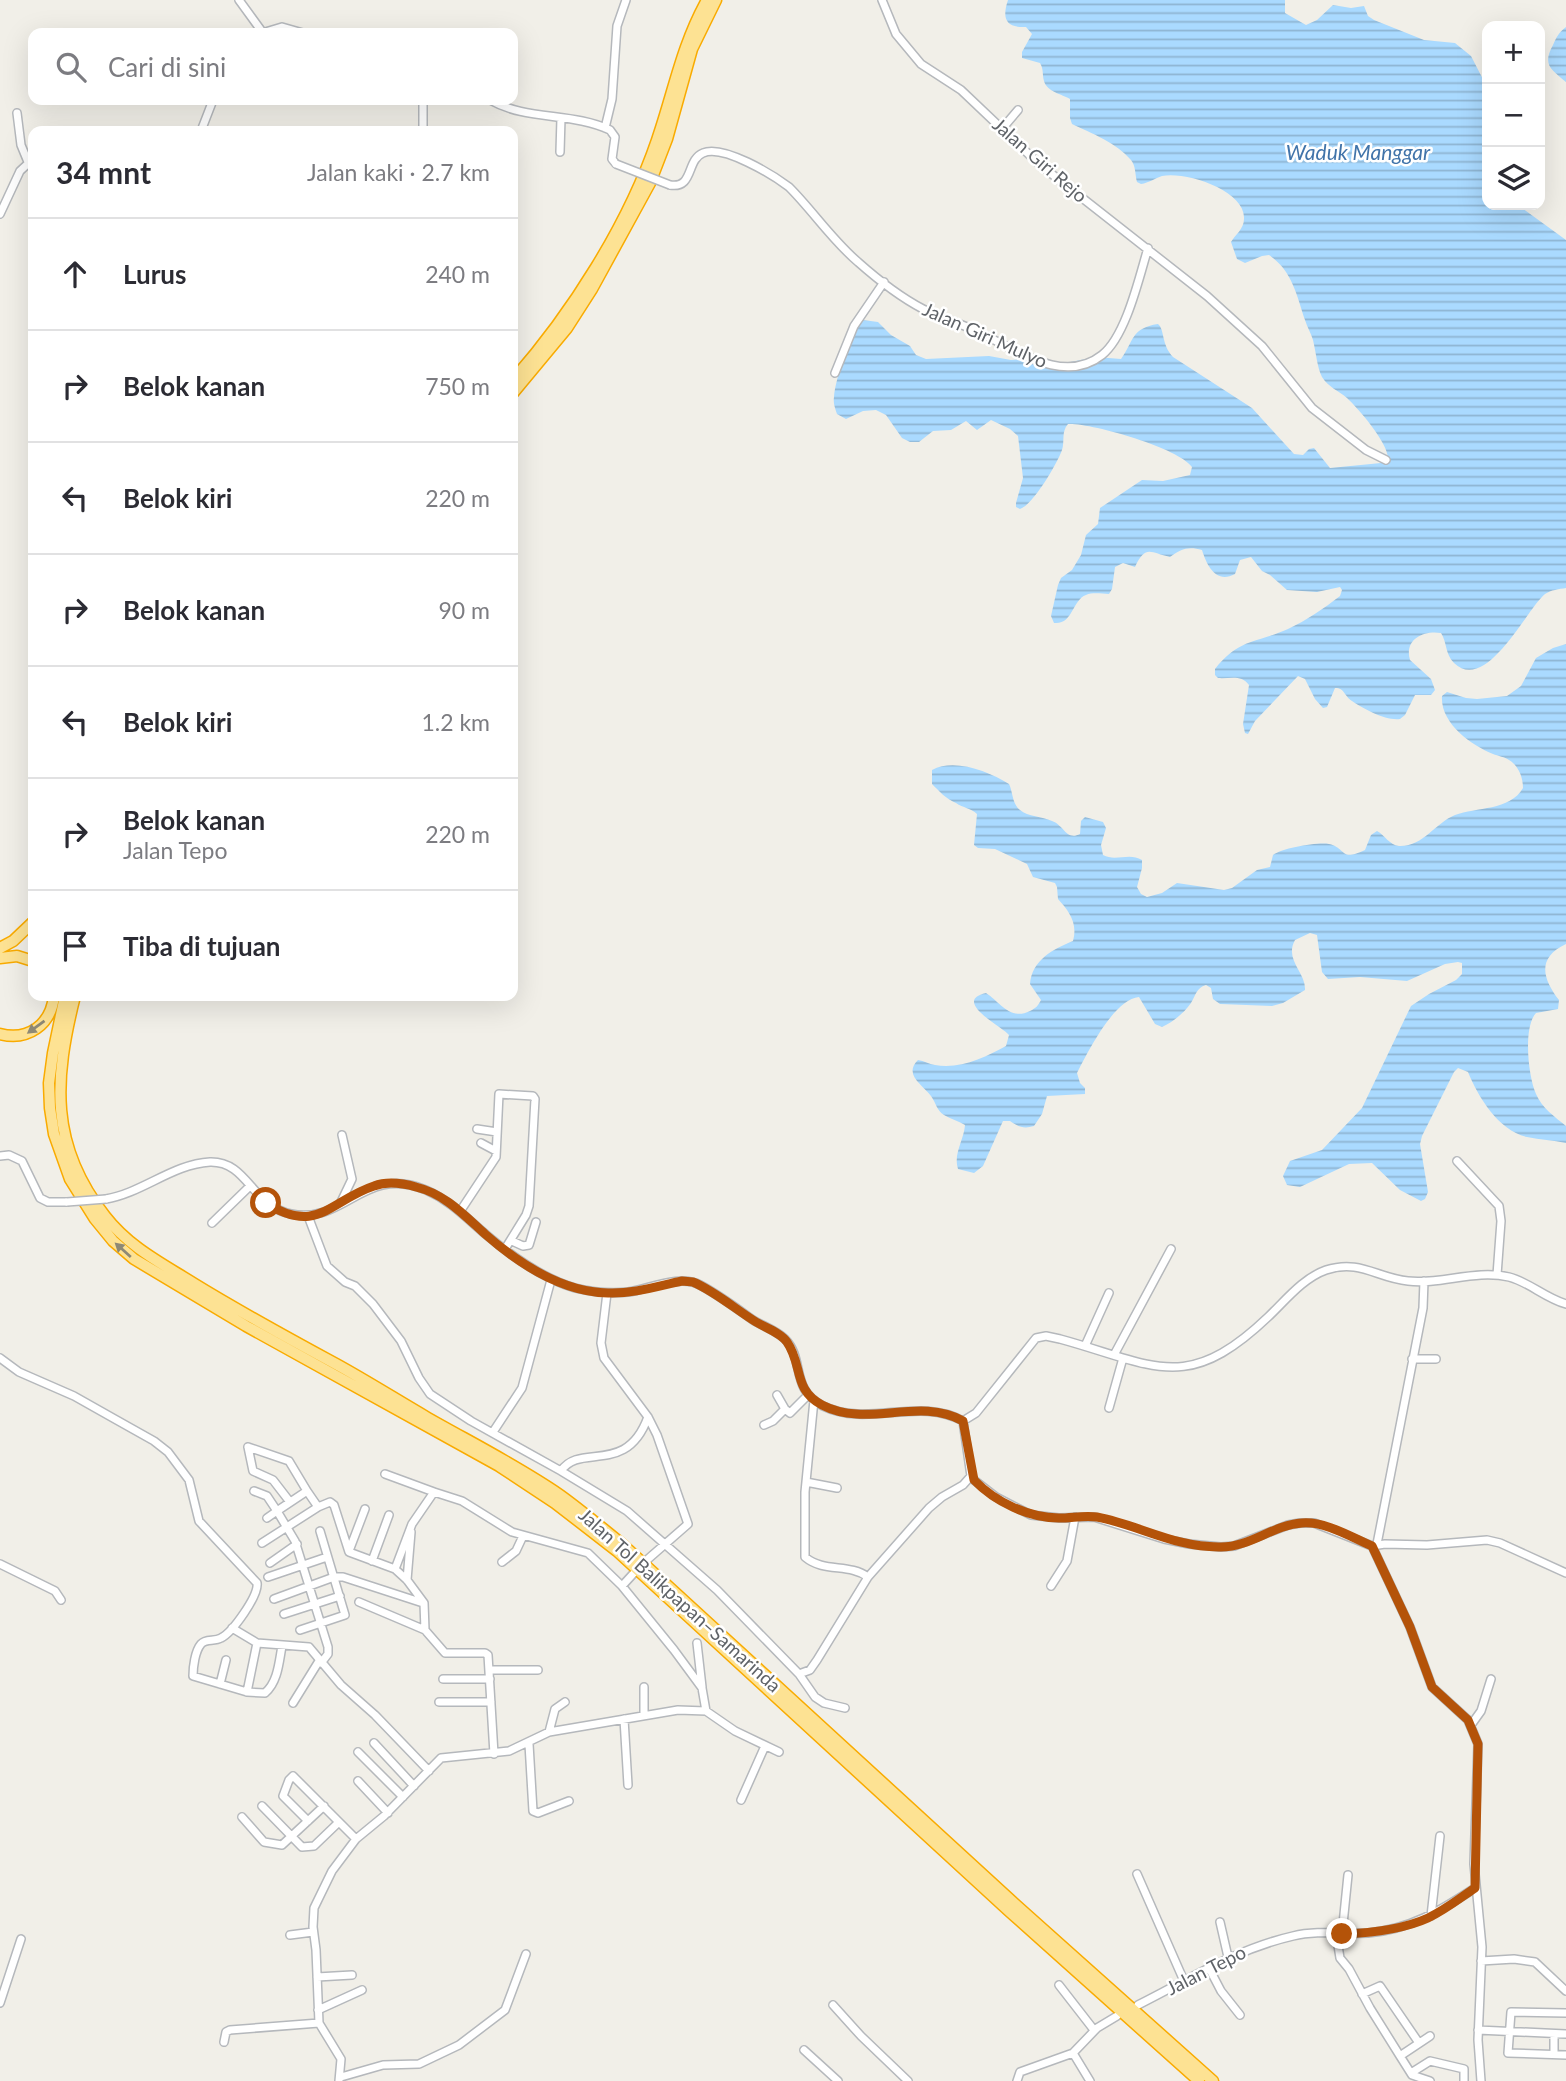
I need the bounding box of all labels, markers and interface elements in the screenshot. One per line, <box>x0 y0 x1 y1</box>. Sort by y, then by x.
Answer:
map controls <box>1482 21 1545 210</box>
button: + <box>1482 21 1545 84</box>
search box <box>28 28 518 105</box>
icon: search <box>52 48 90 86</box>
text: Cari di sini <box>108 51 226 83</box>
button: − <box>1482 84 1545 147</box>
street label: Jalan Giri Rejo <box>988 112 1092 207</box>
water label: Waduk Manggar <box>1286 139 1431 164</box>
button: layers <box>1482 147 1545 210</box>
text: 34 mnt <box>56 154 151 190</box>
text: Jalan kaki · 2.7 km <box>307 158 490 186</box>
icon: ahead <box>56 255 94 293</box>
text: Lurus <box>123 258 186 290</box>
text: 240 m <box>425 260 490 288</box>
street label: Jalan Giri Mulyo <box>919 297 1051 372</box>
icon: right <box>56 367 94 405</box>
text: Belok kanan <box>123 370 265 402</box>
text: 750 m <box>425 372 490 400</box>
icon: left <box>56 479 94 517</box>
text: Belok kiri <box>123 482 232 514</box>
text: 220 m <box>425 484 490 512</box>
icon: right <box>56 591 94 629</box>
text: Belok kanan <box>123 594 265 626</box>
text: 90 m <box>439 596 490 624</box>
icon: left <box>56 703 94 741</box>
text: Belok kiri <box>123 706 232 738</box>
text: 1.2 km <box>421 708 490 736</box>
text: Belok kanan <box>123 804 265 836</box>
icon: right <box>56 815 94 853</box>
text: 220 m <box>425 820 490 848</box>
text: Jalan Tepo <box>123 836 227 864</box>
icon: arrive <box>56 927 94 965</box>
text: Tiba di tujuan <box>123 930 281 962</box>
one-way arrow <box>26 1020 45 1034</box>
route start <box>250 1187 281 1218</box>
one-way arrow <box>114 1242 132 1258</box>
street label: Jalan Tol Balikpapan–Samarinda <box>575 1503 786 1696</box>
route end <box>1326 1918 1357 1949</box>
street label: Jalan Tepo <box>1162 1940 1249 1999</box>

